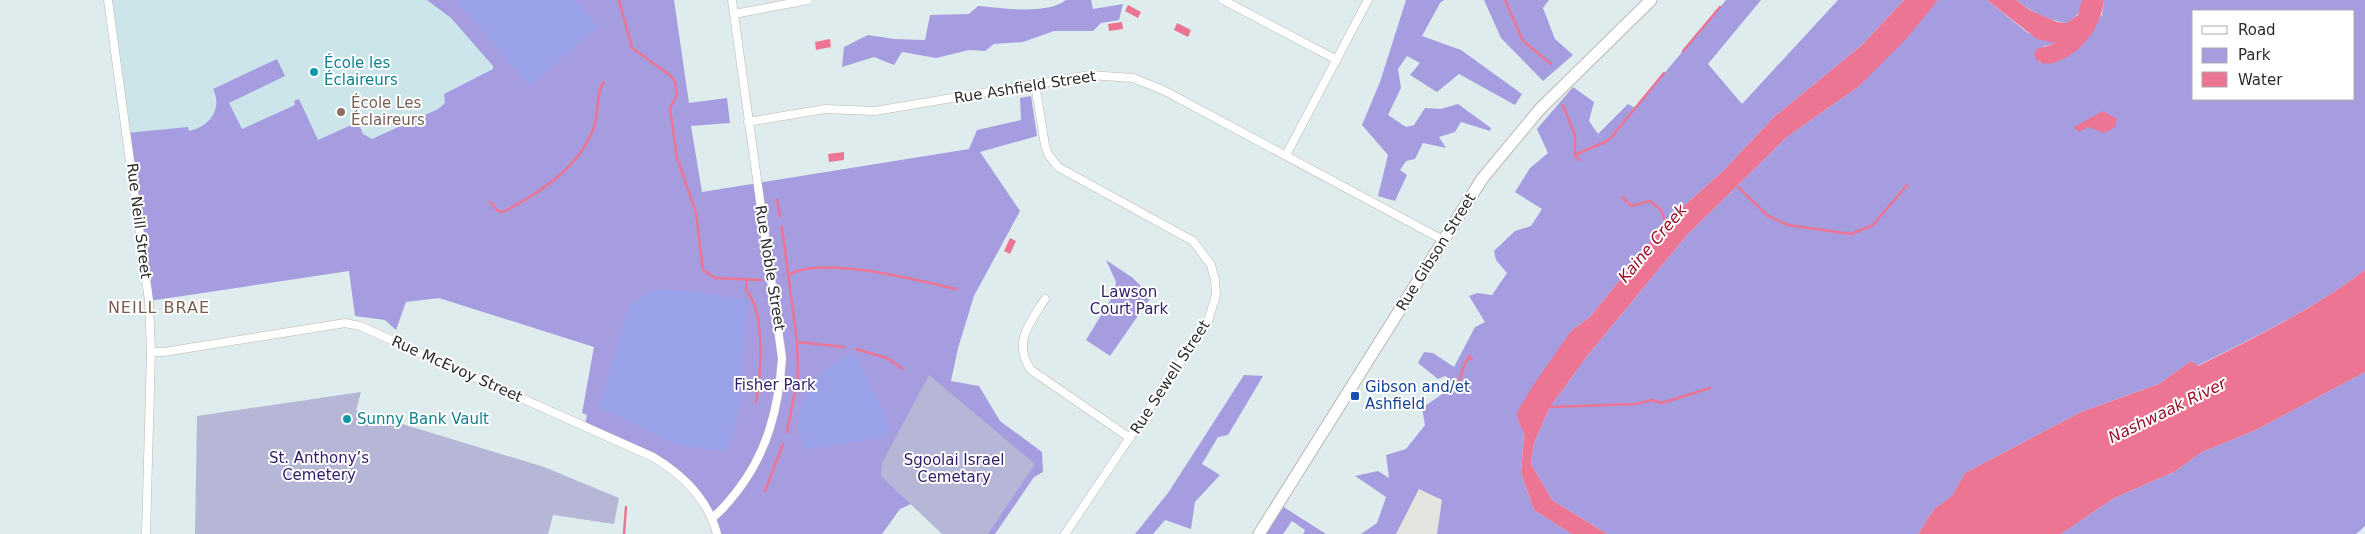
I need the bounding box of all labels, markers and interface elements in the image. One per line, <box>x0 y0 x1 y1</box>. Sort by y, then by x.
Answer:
legend <box>2192 10 2355 100</box>
text: Road <box>2238 21 2276 39</box>
text: Park <box>2238 46 2271 64</box>
place label: École les Éclaireurs <box>324 53 398 89</box>
marker: École les Éclaireurs <box>308 66 320 78</box>
street label: Rue Ashfield Street <box>953 67 1097 107</box>
text: Water <box>2238 71 2283 89</box>
place label: École Les Éclaireurs <box>351 93 425 129</box>
marker: École Les Éclaireurs <box>335 106 347 118</box>
street label: Rue Neill Street <box>123 162 155 280</box>
street label: Rue Gibson Street <box>1392 190 1480 314</box>
water label: Kaine Creek <box>1614 200 1691 286</box>
street label: Rue Noble Street <box>751 204 789 332</box>
park label: Lawson Court Park <box>1090 283 1169 318</box>
district label: NEILL BRAE <box>108 298 210 317</box>
street label: Rue Sewell Street <box>1126 317 1214 437</box>
street label: Rue McEvoy Street <box>389 332 525 406</box>
water label: Nashwaak River <box>2105 373 2231 447</box>
park label: Fisher Park <box>734 376 816 394</box>
place label: Gibson and/et Ashfield <box>1365 378 1470 413</box>
marker: Gibson and/et Ashfield <box>1349 390 1361 402</box>
place label: Sunny Bank Vault <box>357 410 489 428</box>
marker: Sunny Bank Vault <box>341 413 353 425</box>
park label: St. Anthony’s Cemetery <box>269 449 369 484</box>
park label: Sgoolai Israel Cemetary <box>904 451 1004 486</box>

